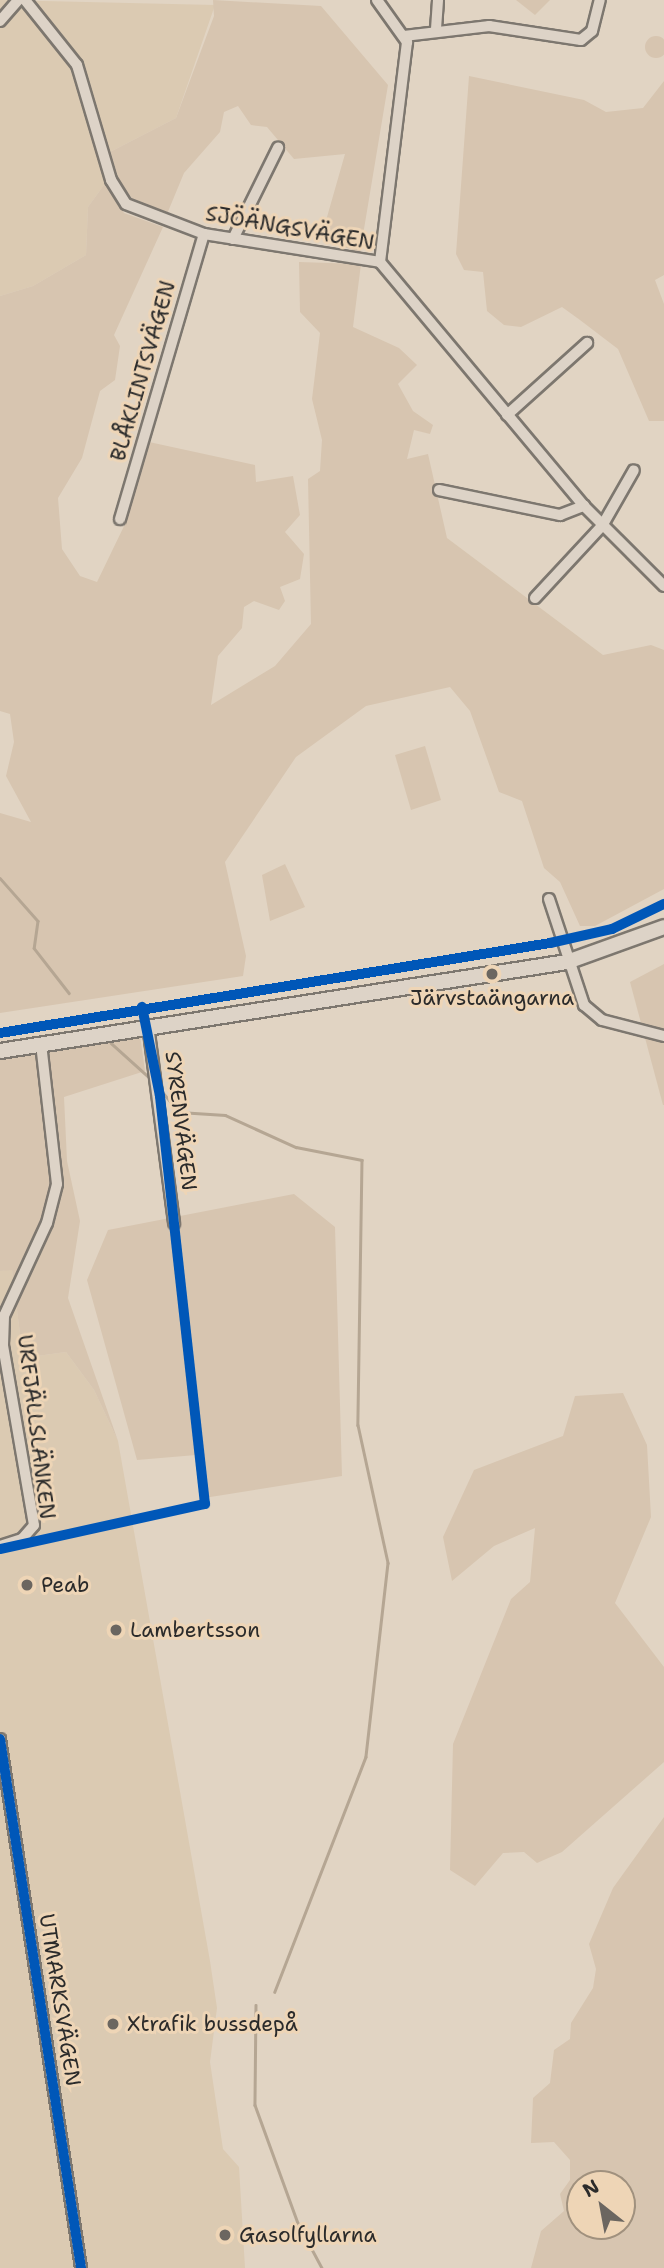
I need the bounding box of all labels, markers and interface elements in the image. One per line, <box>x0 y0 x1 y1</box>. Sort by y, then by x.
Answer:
street label: SJÖÄNGSVÄGEN <box>204 201 376 255</box>
street label: BLÅKLINTSVÄGEN <box>105 278 181 464</box>
marker: Järvstaängarna <box>484 966 500 982</box>
place label: Järvstaängarna <box>410 985 574 1011</box>
street label: SYRENVÄGEN <box>160 1050 202 1192</box>
street label: URFJÄLLSLÄNKEN <box>12 1333 60 1521</box>
place label: Peab <box>41 1572 89 1598</box>
marker: Peab <box>19 1577 35 1593</box>
place label: Lambertsson <box>130 1617 260 1643</box>
marker: Lambertsson <box>108 1622 124 1638</box>
street label: UTMARKSVÄGEN <box>34 1912 86 2088</box>
place label: Xtrafik bussdepå <box>127 2011 298 2037</box>
marker: Xtrafik bussdepå <box>105 2016 121 2032</box>
north arrow <box>566 2170 636 2240</box>
text: N <box>578 2174 604 2203</box>
place label: Gasolfyllarna <box>239 2222 377 2248</box>
marker: Gasolfyllarna <box>217 2227 233 2243</box>

